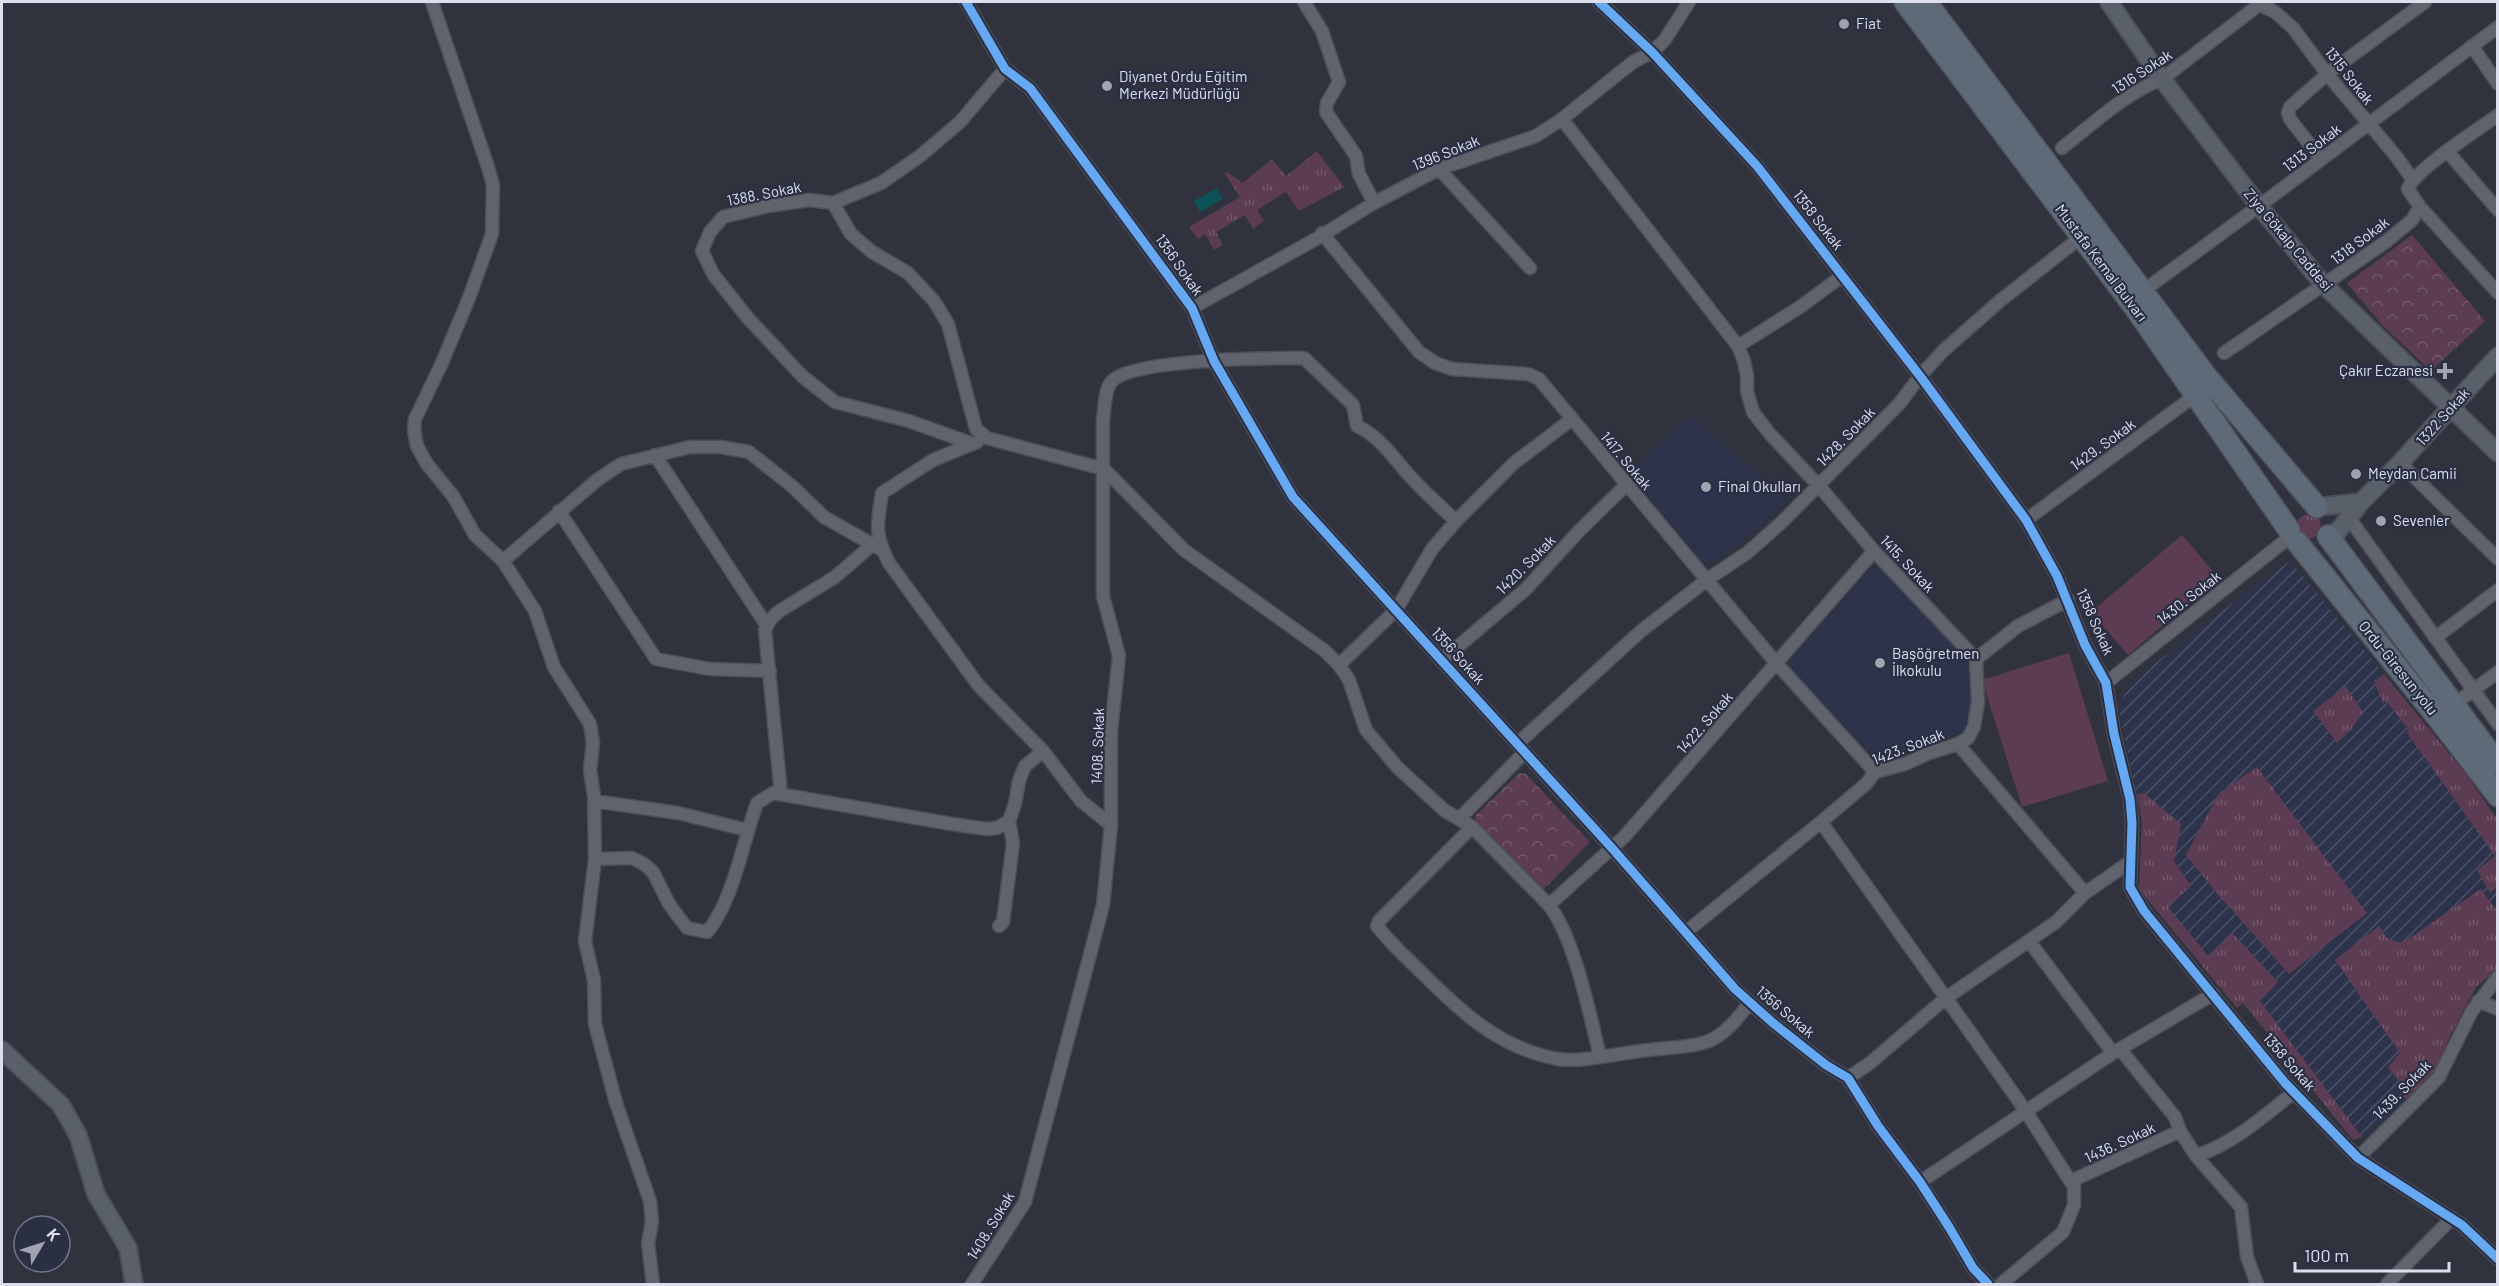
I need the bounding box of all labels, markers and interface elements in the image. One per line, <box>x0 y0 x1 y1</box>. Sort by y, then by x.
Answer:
place label: Fiat <box>1856 14 1881 32</box>
marker: Fiat <box>1837 17 1851 31</box>
street label: 1315 Sokak <box>2322 43 2378 108</box>
street label: 1316 Sokak <box>2108 45 2175 97</box>
place label: Diyanet Ordu Eğitim Merkezi Müdürlüğü <box>1119 67 1247 102</box>
marker: Diyanet Ordu Eğitim Merkezi Müdürlüğü <box>1100 79 1114 93</box>
street label: 1313 Sokak <box>2279 119 2344 175</box>
street label: 1396 Sokak <box>1409 130 1482 174</box>
street label: 1388. Sokak <box>725 177 803 209</box>
street label: Ziya Gökalp Caddesi <box>2241 184 2337 294</box>
street label: 1358 Sokak <box>1790 186 1848 253</box>
street label: Mustafa Kemal Bulvarı <box>2052 200 2152 325</box>
street label: 1318 Sokak <box>2327 212 2393 268</box>
street label: 1356 Sokak <box>1152 230 1208 299</box>
place label: Çakır Eczanesi <box>2339 361 2433 379</box>
marker: Çakır Eczanesi <box>2438 364 2452 378</box>
street label: 1322 Sokak <box>2412 383 2473 449</box>
street label: 1428. Sokak <box>1812 402 1878 470</box>
street label: 1429. Sokak <box>2066 414 2139 474</box>
street label: 1417. Sokak <box>1597 428 1657 494</box>
place label: Meydan Camii <box>2368 464 2457 482</box>
marker: Meydan Camii <box>2349 467 2363 481</box>
place label: Final Okulları <box>1718 477 1801 495</box>
marker: Final Okulları <box>1699 480 1713 494</box>
place label: Sevenler <box>2393 511 2450 529</box>
marker: Sevenler <box>2374 514 2388 528</box>
street label: 1420. Sokak <box>1492 530 1559 598</box>
street label: 1415. Sokak <box>1877 531 1939 596</box>
street label: 1430. Sokak <box>2153 566 2224 628</box>
street label: 1358 Sokak <box>2073 586 2119 658</box>
street label: Ordu-Giresun yolu <box>2355 617 2442 718</box>
street label: 1356 Sokak <box>1428 623 1489 688</box>
place label: Başöğretmen İlkokulu <box>1892 644 1979 679</box>
marker: Başöğretmen İlkokulu <box>1873 656 1887 670</box>
street label: 1422. Sokak <box>1672 687 1736 757</box>
street label: 1408. Sokak <box>1087 707 1107 784</box>
street label: 1423. Sokak <box>1869 724 1947 768</box>
street label: 1356 Sokak <box>1753 982 1819 1041</box>
street label: 1358 Sokak <box>2260 1029 2320 1094</box>
street label: 1439. Sokak <box>2369 1055 2434 1123</box>
street label: 1436. Sokak <box>2081 1118 2158 1166</box>
street label: 1408. Sokak <box>963 1188 1018 1263</box>
north arrow <box>12 1214 72 1274</box>
text: K <box>44 1224 65 1244</box>
scale bar <box>2295 1235 2450 1273</box>
text: 100 m <box>2304 1244 2349 1266</box>

